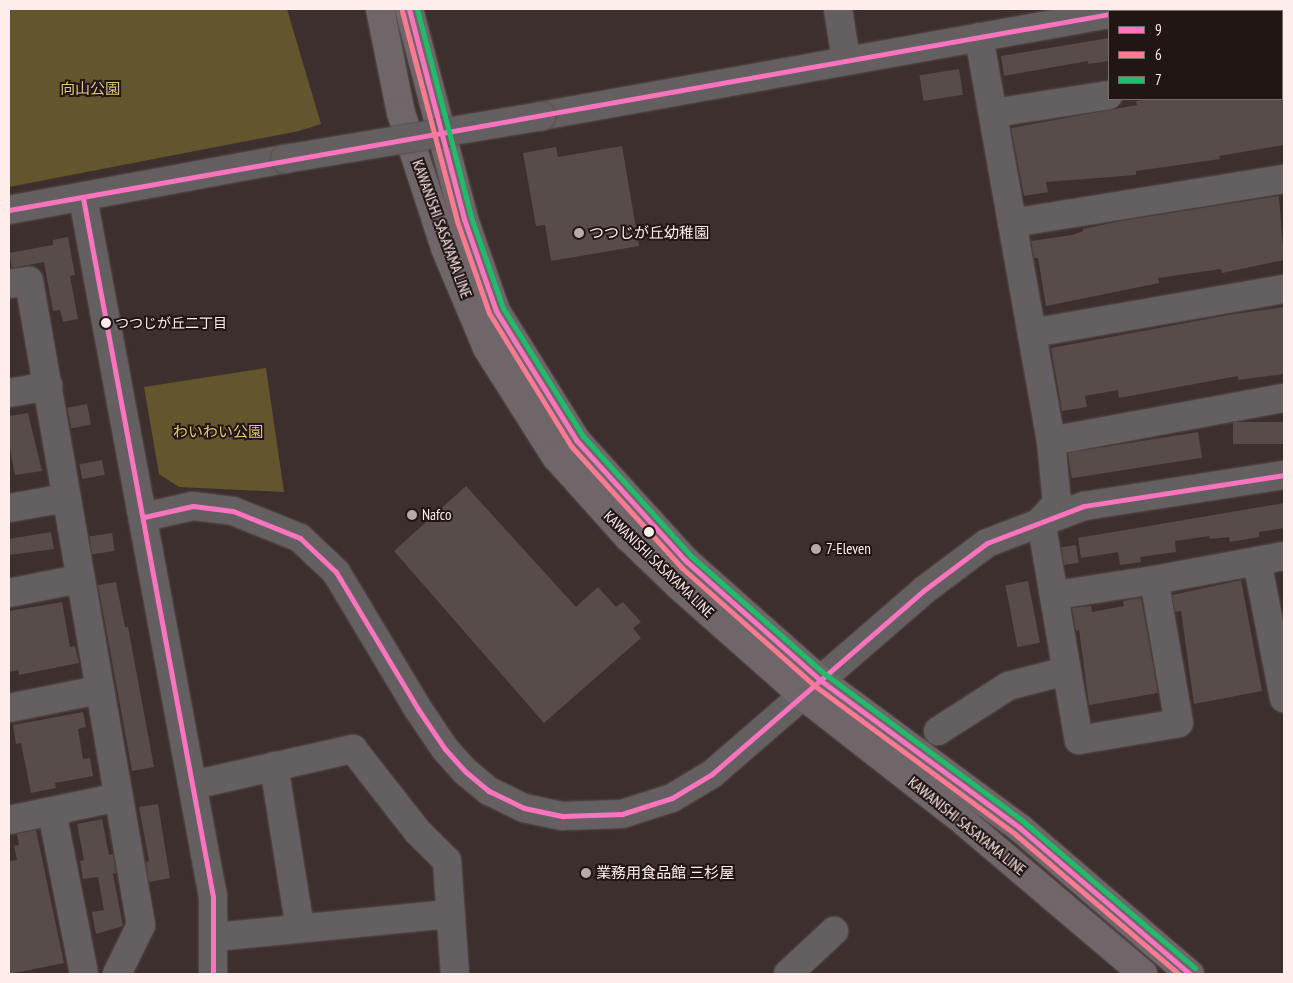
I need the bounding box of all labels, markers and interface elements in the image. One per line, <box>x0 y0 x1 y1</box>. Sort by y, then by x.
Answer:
legend <box>1108 10 1283 100</box>
text: 9 <box>1155 20 1162 39</box>
text: 6 <box>1155 45 1162 64</box>
text: 7 <box>1155 70 1162 89</box>
park label: 向山公園 <box>60 80 120 98</box>
street label: KAWANISHI SASAYAMA LINE <box>408 157 476 301</box>
place label: つつじが丘幼稚園 <box>589 224 709 242</box>
marker: つつじが丘幼稚園 <box>573 227 585 239</box>
place label: つつじが丘二丁目 <box>115 315 227 331</box>
marker: つつじが丘二丁目 <box>101 318 111 328</box>
park label: わいわい公園 <box>173 423 263 441</box>
place label: Nafco <box>422 506 451 524</box>
street label: KAWANISHI SASAYAMA LINE <box>600 507 718 621</box>
marker: Nafco <box>406 509 418 521</box>
unlabelled marker <box>644 527 654 537</box>
place label: 7-Eleven <box>826 540 871 558</box>
marker: 7-Eleven <box>810 543 822 555</box>
street label: KAWANISHI SASAYAMA LINE <box>904 773 1030 879</box>
place label: 業務用食品館 三杉屋 <box>596 864 734 882</box>
marker: 業務用食品館 三杉屋 <box>580 867 592 879</box>

